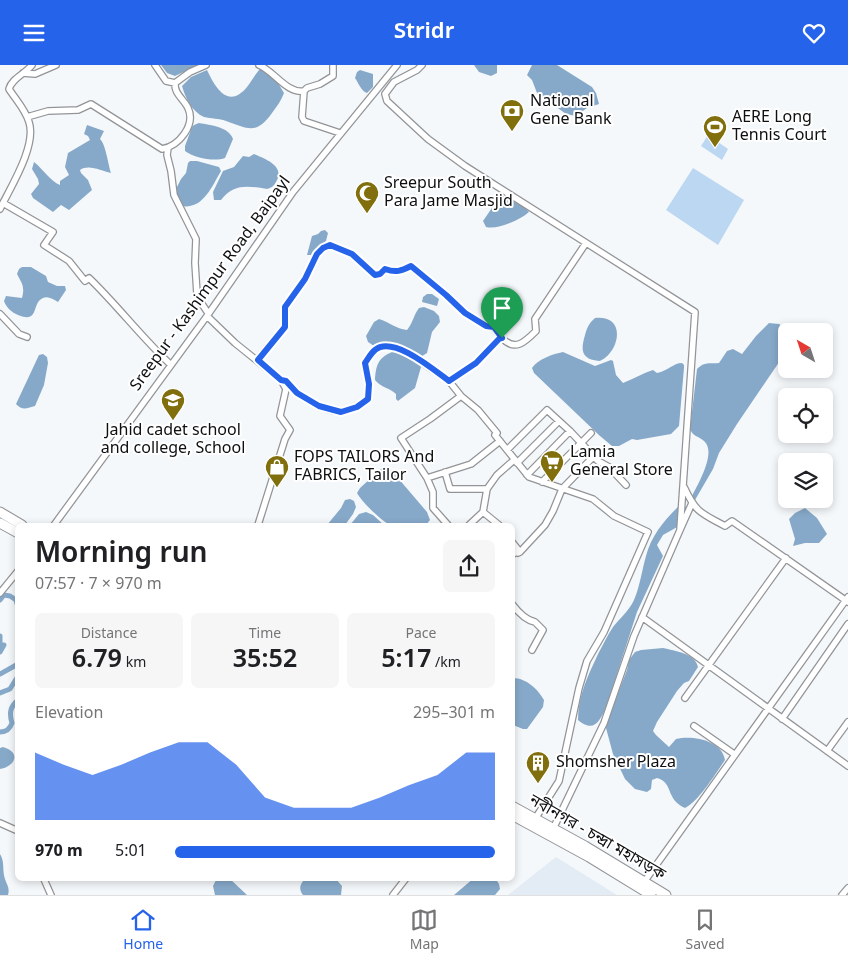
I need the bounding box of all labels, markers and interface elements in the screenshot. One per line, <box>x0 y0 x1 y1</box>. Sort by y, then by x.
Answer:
text: Stridr <box>394 18 454 47</box>
icon: menu <box>20 19 48 47</box>
icon: heart <box>800 19 828 47</box>
place label: National Gene Bank <box>530 91 612 131</box>
bank icon: National Gene Bank <box>499 98 525 132</box>
place label: AERE Long Tennis Court <box>732 107 827 147</box>
sports icon: AERE Long Tennis Court <box>702 114 728 148</box>
street label: Sreepur - Kashimpur Road, Baipayl <box>126 172 296 396</box>
place label: Sreepur South Para Jame Masjid <box>384 173 513 213</box>
mosque icon: Sreepur South Para Jame Masjid <box>354 180 380 214</box>
pin <box>481 287 523 338</box>
icon: arrive <box>488 294 516 322</box>
north arrow <box>778 323 832 377</box>
map controls <box>778 323 833 508</box>
school or university icon: Jahid cadet school and college, School <box>160 387 186 421</box>
button: locate <box>778 388 833 443</box>
place label: Jahid cadet school and college, School <box>101 420 245 460</box>
place label: Lamia General Store <box>570 442 673 482</box>
place label: FOPS TAILORS And FABRICS, Tailor <box>294 447 434 487</box>
supermarket icon: Lamia General Store <box>539 449 565 483</box>
button: layers <box>778 453 833 508</box>
shop icon: FOPS TAILORS And FABRICS, Tailor <box>264 454 290 488</box>
text: Morning run <box>35 536 207 573</box>
button: share <box>443 540 495 592</box>
text: 07:57 · 7 × 970 m <box>35 574 162 596</box>
text: Distance <box>81 625 137 644</box>
text: Time <box>249 625 281 644</box>
text: Pace <box>406 625 436 644</box>
text: 6.79 <box>72 644 122 677</box>
text: 35:52 <box>233 644 297 677</box>
text: 5:17 <box>381 644 431 677</box>
text: km <box>122 654 146 673</box>
text: /km <box>431 654 461 673</box>
text: Elevation <box>35 703 103 725</box>
text: 295–301 m <box>413 703 495 725</box>
building icon: Shomsher Plaza <box>525 750 551 784</box>
place label: Shomsher Plaza <box>556 752 676 774</box>
street label: নবীনগর - চন্দ্রা মহাসড়ক <box>524 789 670 887</box>
text: 970 m <box>35 841 83 863</box>
text: 5:01 <box>115 841 147 863</box>
tab: Home <box>123 906 163 955</box>
tab: Map <box>410 906 439 955</box>
tab: Saved <box>686 906 725 955</box>

